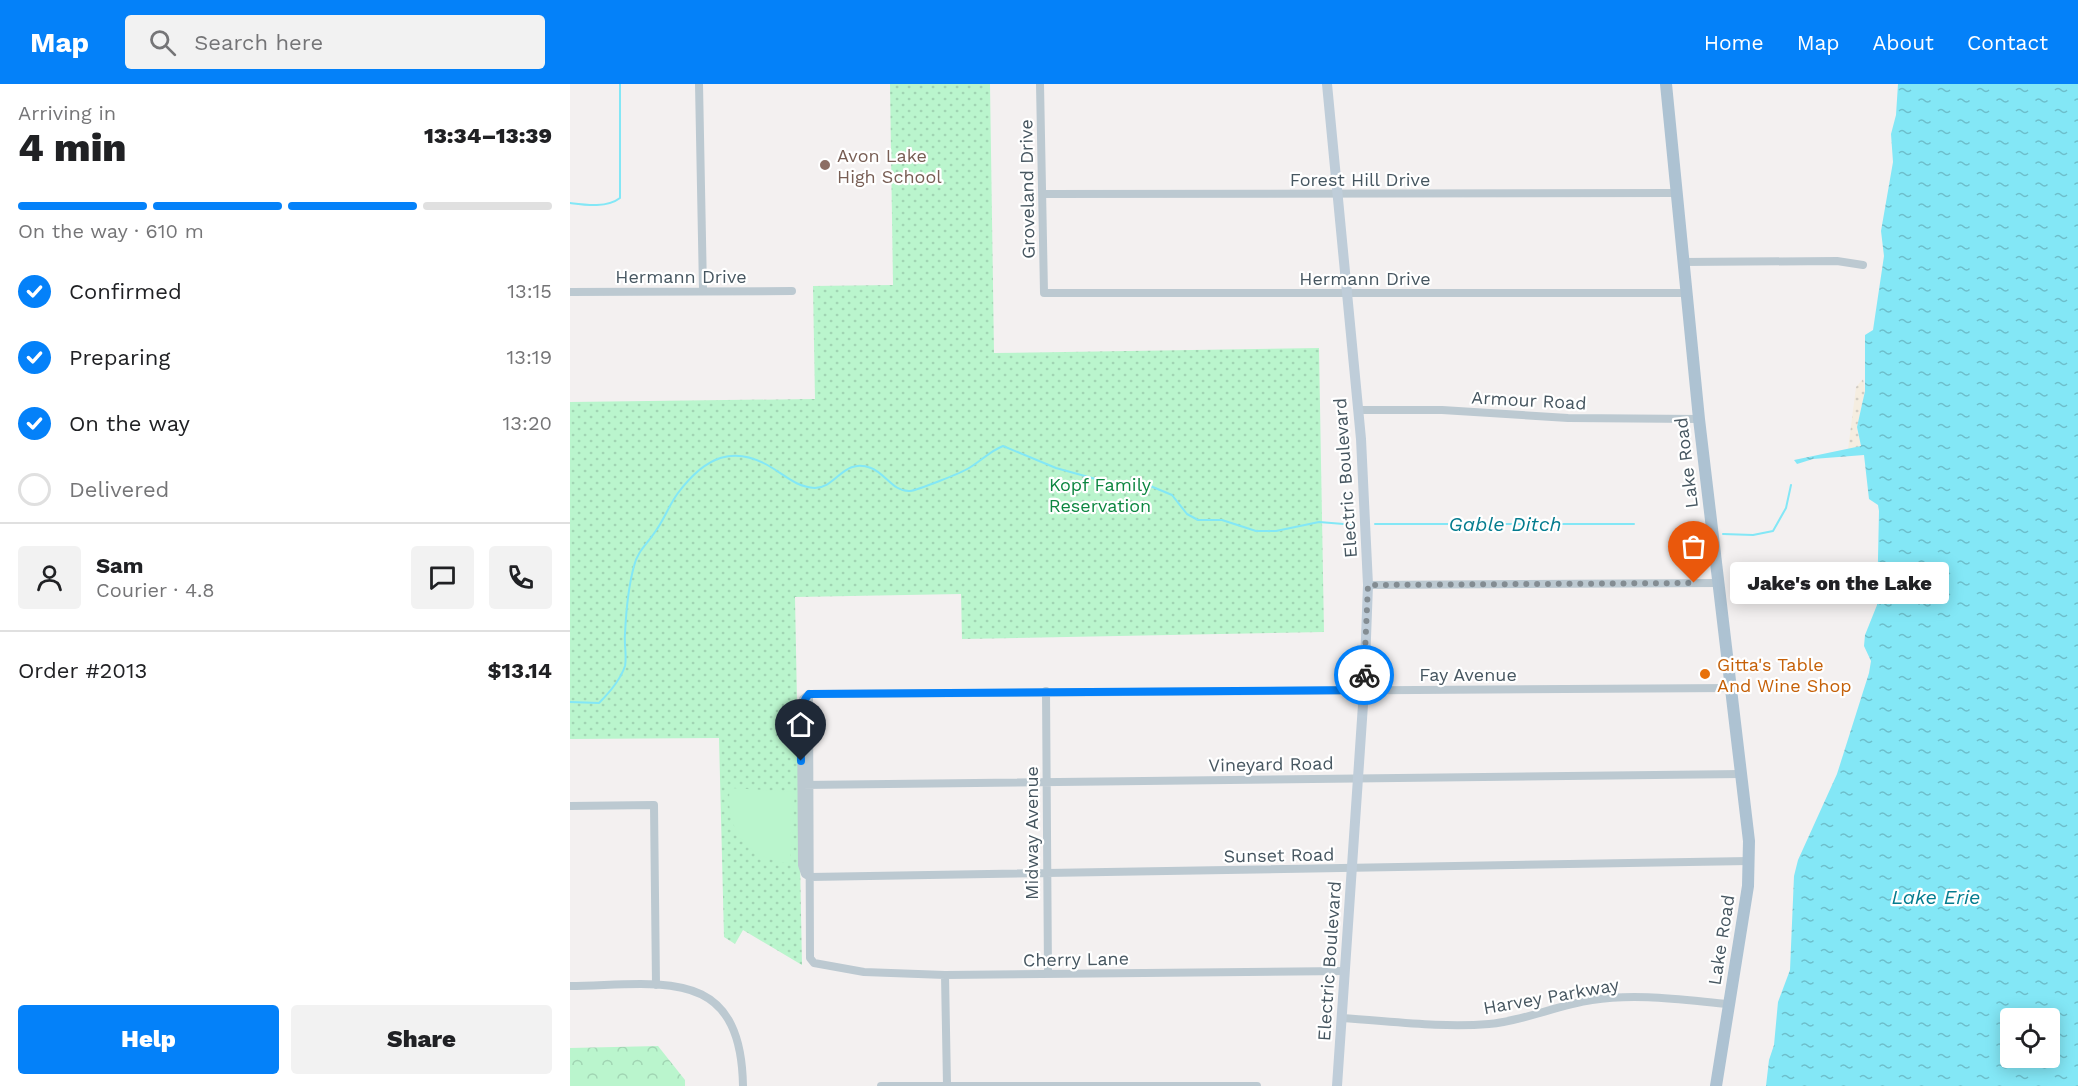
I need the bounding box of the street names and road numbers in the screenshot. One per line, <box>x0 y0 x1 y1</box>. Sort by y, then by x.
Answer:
street label: Groveland Drive <box>1015 119 1039 259</box>
street label: Forest Hill Drive <box>1290 169 1430 190</box>
street label: Hermann Drive <box>615 266 747 287</box>
street label: Hermann Drive <box>1299 268 1431 289</box>
street label: Armour Road <box>1471 386 1587 414</box>
street label: Electric Boulevard <box>1329 397 1361 559</box>
street label: Lake Road <box>1670 416 1702 510</box>
street label: Fay Avenue <box>1419 664 1517 685</box>
street label: Vineyard Road <box>1208 752 1334 776</box>
street label: Midway Avenue <box>1021 766 1042 900</box>
street label: Sunset Road <box>1223 844 1335 866</box>
street label: Electric Boulevard <box>1313 880 1345 1042</box>
street label: Lake Road <box>1703 893 1739 987</box>
street label: Cherry Lane <box>1023 948 1129 970</box>
street label: Harvey Parkway <box>1481 974 1621 1018</box>

